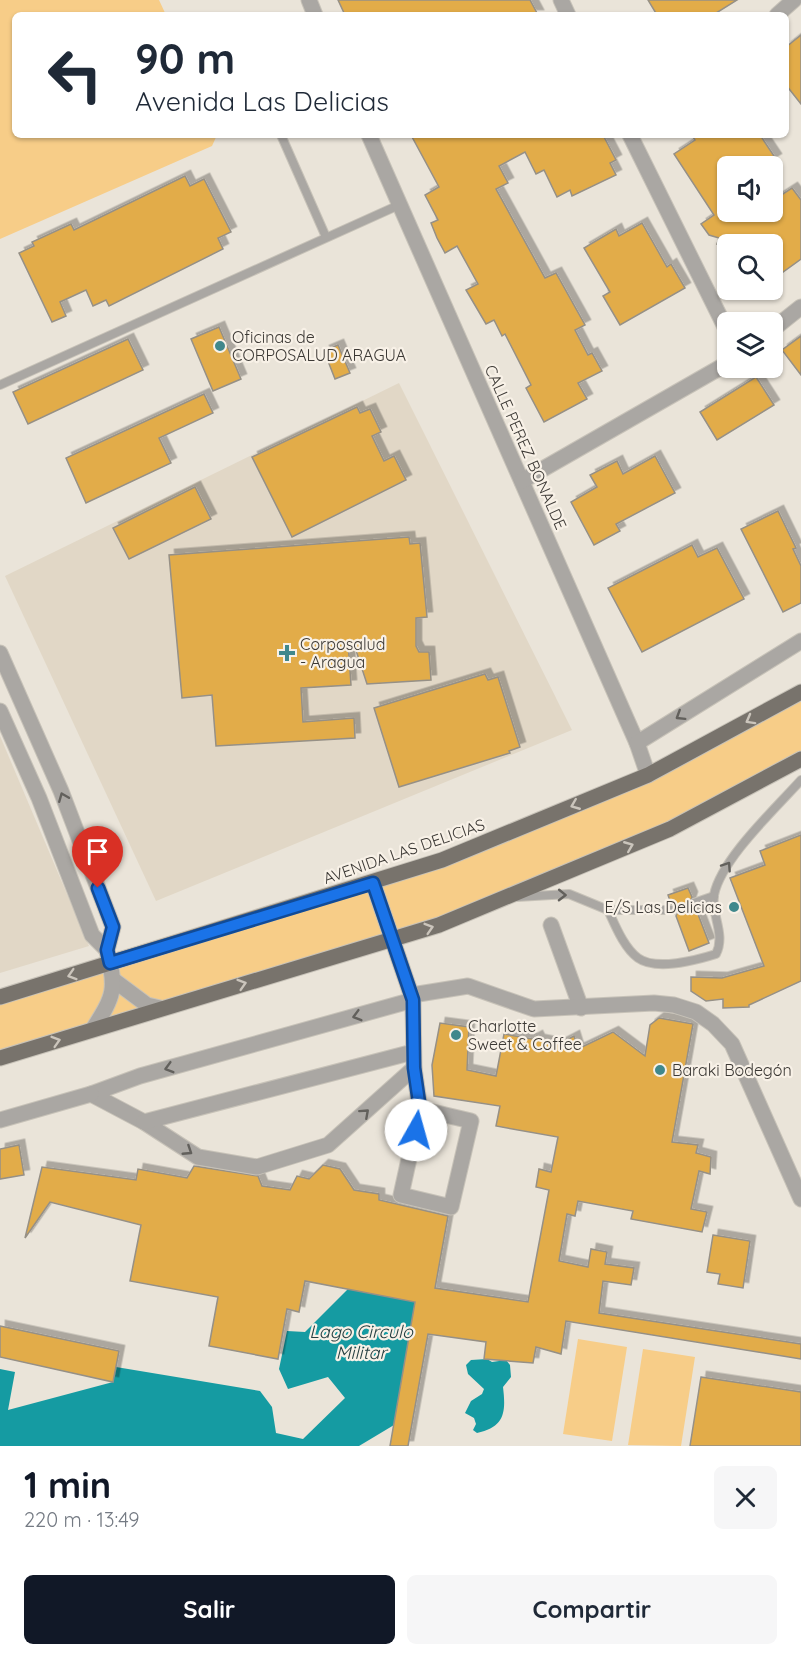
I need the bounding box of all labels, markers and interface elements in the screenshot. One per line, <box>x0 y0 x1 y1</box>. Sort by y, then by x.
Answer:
text: 90 m <box>135 32 235 85</box>
icon: left <box>36 36 114 114</box>
text: Avenida Las Delicias <box>135 84 389 118</box>
map controls <box>717 156 783 378</box>
button: sound <box>717 156 783 222</box>
button: search <box>717 234 783 300</box>
button: layers <box>717 312 783 378</box>
place label: Oficinas de CORPOSALUD ARAGUA <box>232 327 406 365</box>
marker: Oficinas de CORPOSALUD ARAGUA <box>213 339 227 353</box>
street label: CALLE PEREZ BONALDE <box>481 362 571 532</box>
place label: Corposalud - Aragua <box>300 634 385 672</box>
marker: Corposalud - Aragua <box>278 644 296 662</box>
one-way arrow <box>676 709 686 721</box>
one-way arrow <box>745 713 756 724</box>
one-way arrow <box>58 792 70 803</box>
one-way arrow <box>570 798 581 810</box>
street label: AVENIDA LAS DELICIAS <box>321 814 487 888</box>
pin <box>72 826 123 888</box>
icon: arrive <box>81 835 114 868</box>
one-way arrow <box>623 841 634 853</box>
one-way arrow <box>720 862 731 873</box>
one-way arrow <box>558 889 567 901</box>
place label: E/S Las Delicias <box>604 897 722 917</box>
marker: E/S Las Delicias <box>727 900 741 914</box>
one-way arrow <box>423 923 434 935</box>
one-way arrow <box>67 968 78 980</box>
one-way arrow <box>237 978 247 991</box>
one-way arrow <box>352 1008 362 1021</box>
place label: Charlotte Sweet & Coffee <box>468 1016 582 1054</box>
marker: Charlotte Sweet & Coffee <box>449 1028 463 1042</box>
one-way arrow <box>50 1036 61 1048</box>
place label: Baraki Bodegón <box>672 1060 792 1080</box>
one-way arrow <box>164 1061 175 1073</box>
marker: Baraki Bodegón <box>653 1063 667 1077</box>
position arrow <box>384 1098 448 1162</box>
one-way arrow <box>357 1109 368 1120</box>
one-way arrow <box>182 1143 192 1155</box>
water label: Lago Circulo Militar <box>309 1320 414 1364</box>
text: 1 min <box>24 1462 111 1507</box>
button: close <box>714 1466 777 1529</box>
text: 220 m · 13:49 <box>24 1507 140 1532</box>
button: Salir <box>24 1575 395 1644</box>
button: Compartir <box>407 1575 777 1644</box>

